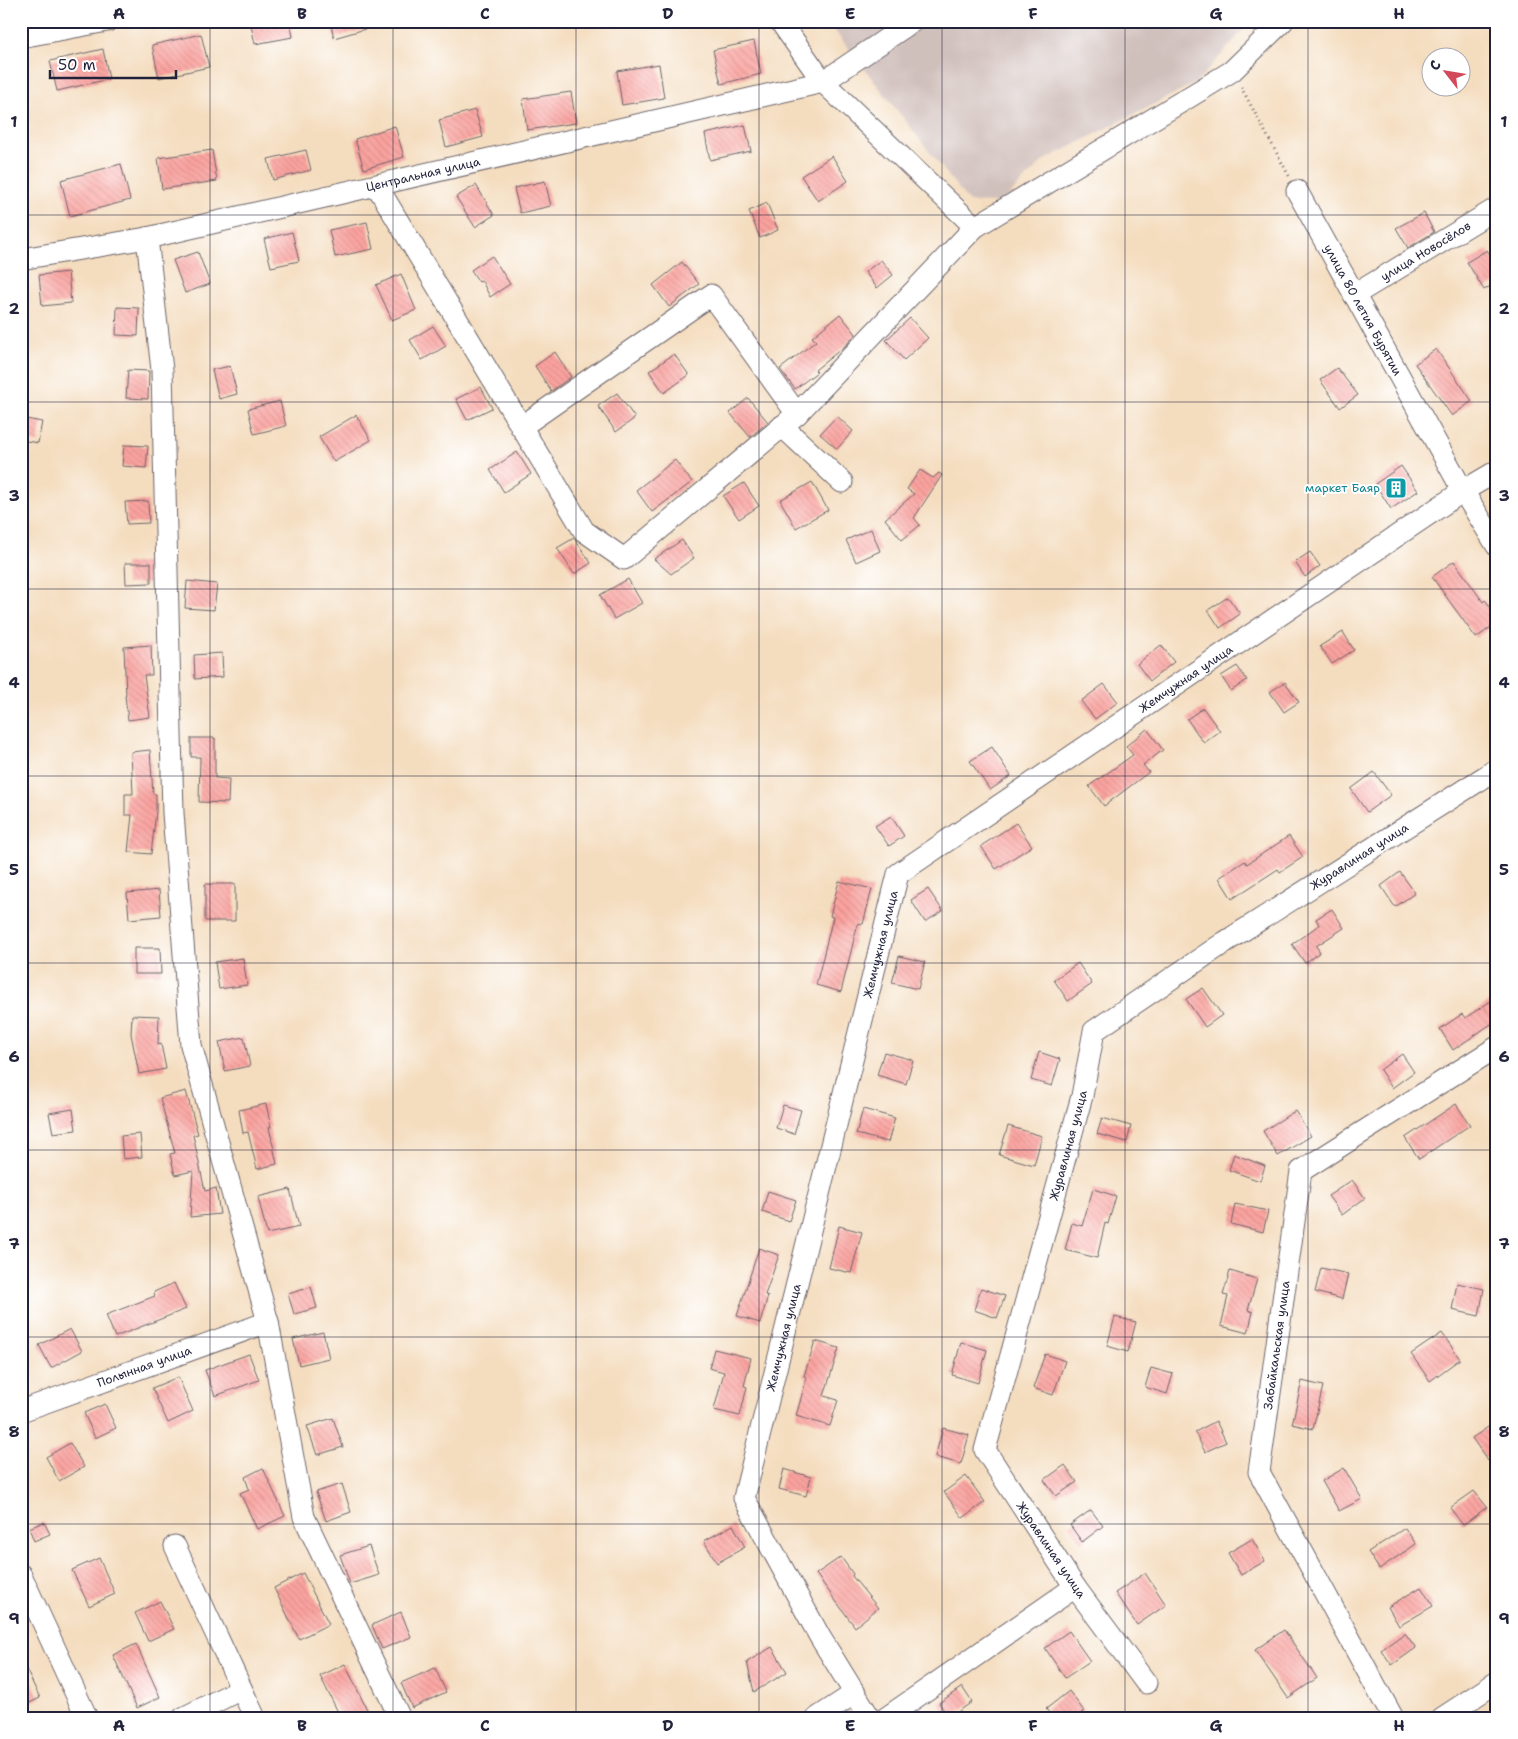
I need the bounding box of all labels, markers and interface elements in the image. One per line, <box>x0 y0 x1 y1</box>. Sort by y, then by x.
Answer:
text: A <box>113 3 125 24</box>
text: B <box>297 3 307 24</box>
text: C <box>480 3 490 24</box>
text: D <box>662 3 674 24</box>
text: E <box>845 3 855 24</box>
text: F <box>1028 3 1038 24</box>
text: G <box>1210 3 1223 24</box>
text: H <box>1393 3 1405 24</box>
scale bar <box>50 48 176 80</box>
north arrow <box>1420 48 1470 98</box>
text: 50 m <box>58 55 96 75</box>
text: С <box>1425 57 1445 74</box>
text: 1 <box>10 111 18 132</box>
text: 1 <box>1500 111 1508 132</box>
street label: Центральная улица <box>364 153 482 195</box>
street label: улица Новосёлов <box>1378 218 1474 285</box>
street label: улица 80 летия Бурятии <box>1320 241 1406 379</box>
text: 2 <box>8 298 20 319</box>
text: 2 <box>1498 298 1510 319</box>
building icon: маркет Баяр <box>1384 476 1408 500</box>
place label: маркет Баяр <box>1305 480 1380 496</box>
text: 3 <box>8 485 20 506</box>
text: 3 <box>1498 485 1510 506</box>
street label: Жемчужная улица <box>1136 641 1236 716</box>
text: 4 <box>8 672 20 693</box>
text: 4 <box>1498 672 1510 693</box>
street label: Журавлиная улица <box>1307 819 1412 894</box>
text: 5 <box>9 859 19 880</box>
text: 5 <box>1499 859 1509 880</box>
street label: Жемчужная улица <box>860 888 902 1000</box>
text: 6 <box>8 1046 20 1067</box>
text: 6 <box>1498 1046 1510 1067</box>
street label: Журавлиная улица <box>1046 1089 1091 1202</box>
text: 7 <box>8 1233 20 1254</box>
text: 7 <box>1498 1233 1510 1254</box>
street label: Забайкальская улица <box>1260 1279 1294 1411</box>
street label: Жемчужная улица <box>763 1281 805 1393</box>
street label: Полынная улица <box>95 1342 194 1391</box>
text: 8 <box>8 1421 20 1442</box>
text: 8 <box>1498 1421 1510 1442</box>
street label: Журавлиная улица <box>1013 1499 1090 1602</box>
text: 9 <box>8 1608 20 1629</box>
text: 9 <box>1498 1608 1510 1629</box>
text: A <box>113 1715 125 1736</box>
text: B <box>297 1715 307 1736</box>
text: C <box>480 1715 490 1736</box>
text: D <box>662 1715 674 1736</box>
text: E <box>845 1715 855 1736</box>
text: F <box>1028 1715 1038 1736</box>
text: G <box>1210 1715 1223 1736</box>
text: H <box>1393 1715 1405 1736</box>

